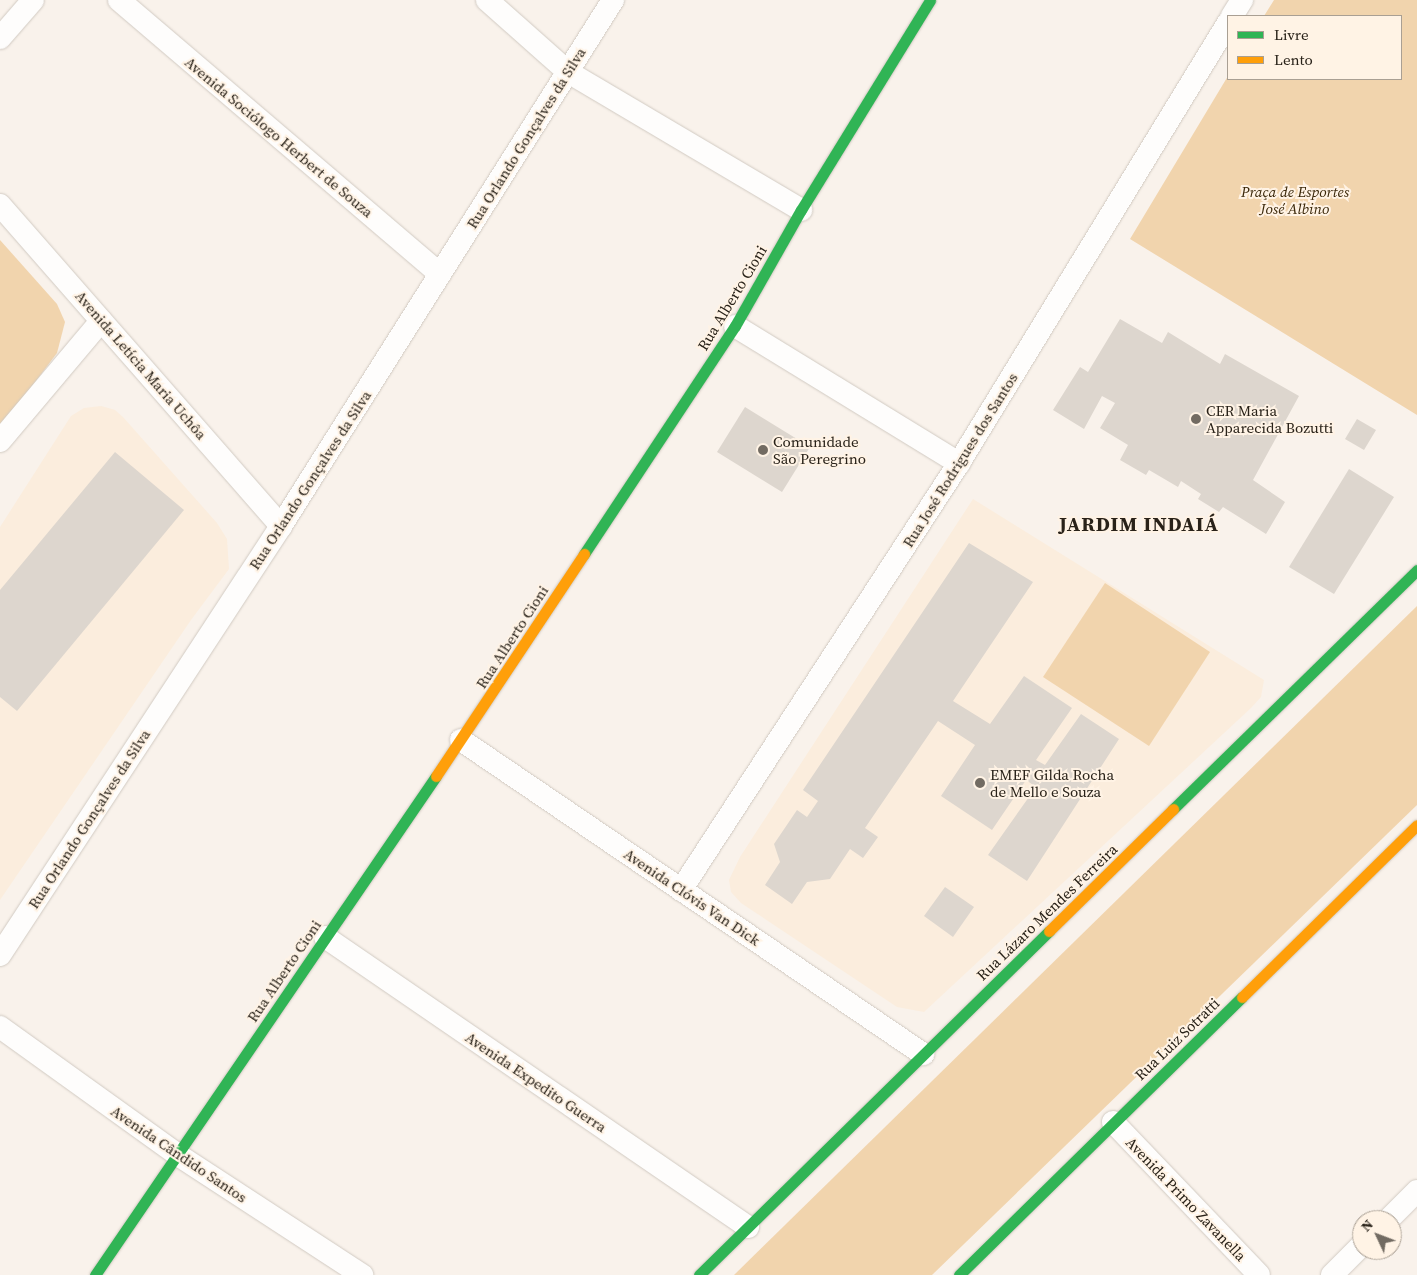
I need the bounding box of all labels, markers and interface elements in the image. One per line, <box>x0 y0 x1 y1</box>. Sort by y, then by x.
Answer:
legend <box>1227 15 1402 80</box>
text: Livre <box>1274 24 1309 45</box>
street label: Rua Orlando Gonçalves da Silva <box>463 44 589 232</box>
text: Lento <box>1274 49 1313 70</box>
street label: Avenida Sociólogo Herbert de Souza <box>181 53 377 221</box>
park label: Praça de Esportes José Albino <box>1241 182 1349 217</box>
street label: Rua Alberto Cioni <box>694 242 770 354</box>
street label: Avenida Letícia Maria Uchôa <box>72 287 210 443</box>
street label: Rua José Rodrigues dos Santos <box>899 369 1021 551</box>
street label: Rua Orlando Gonçalves da Silva <box>245 387 375 573</box>
place label: CER Maria Apparecida Bozutti <box>1206 401 1333 436</box>
marker: CER Maria Apparecida Bozutti <box>1190 413 1202 425</box>
place label: Comunidade São Peregrino <box>773 432 866 467</box>
marker: Comunidade São Peregrino <box>757 444 769 456</box>
district label: JARDIM INDAIÁ <box>1057 512 1221 536</box>
street label: Rua Alberto Cioni <box>472 582 552 692</box>
street label: Rua Orlando Gonçalves da Silva <box>24 726 154 912</box>
place label: EMEF Gilda Rocha de Mello e Souza <box>990 765 1114 800</box>
marker: EMEF Gilda Rocha de Mello e Souza <box>974 777 986 789</box>
street label: Rua Lázaro Mendes Ferreira <box>973 840 1121 984</box>
street label: Avenida Clóvis Van Dick <box>620 845 764 949</box>
street label: Rua Alberto Cioni <box>243 917 325 1025</box>
street label: Rua Luiz Sotratti <box>1131 994 1223 1084</box>
street label: Avenida Expedito Guerra <box>462 1028 610 1136</box>
street label: Avenida Cândido Santos <box>108 1102 250 1206</box>
street label: Avenida Primo Zavanella <box>1122 1133 1250 1265</box>
north arrow <box>1352 1210 1402 1260</box>
text: N <box>1356 1215 1378 1236</box>

